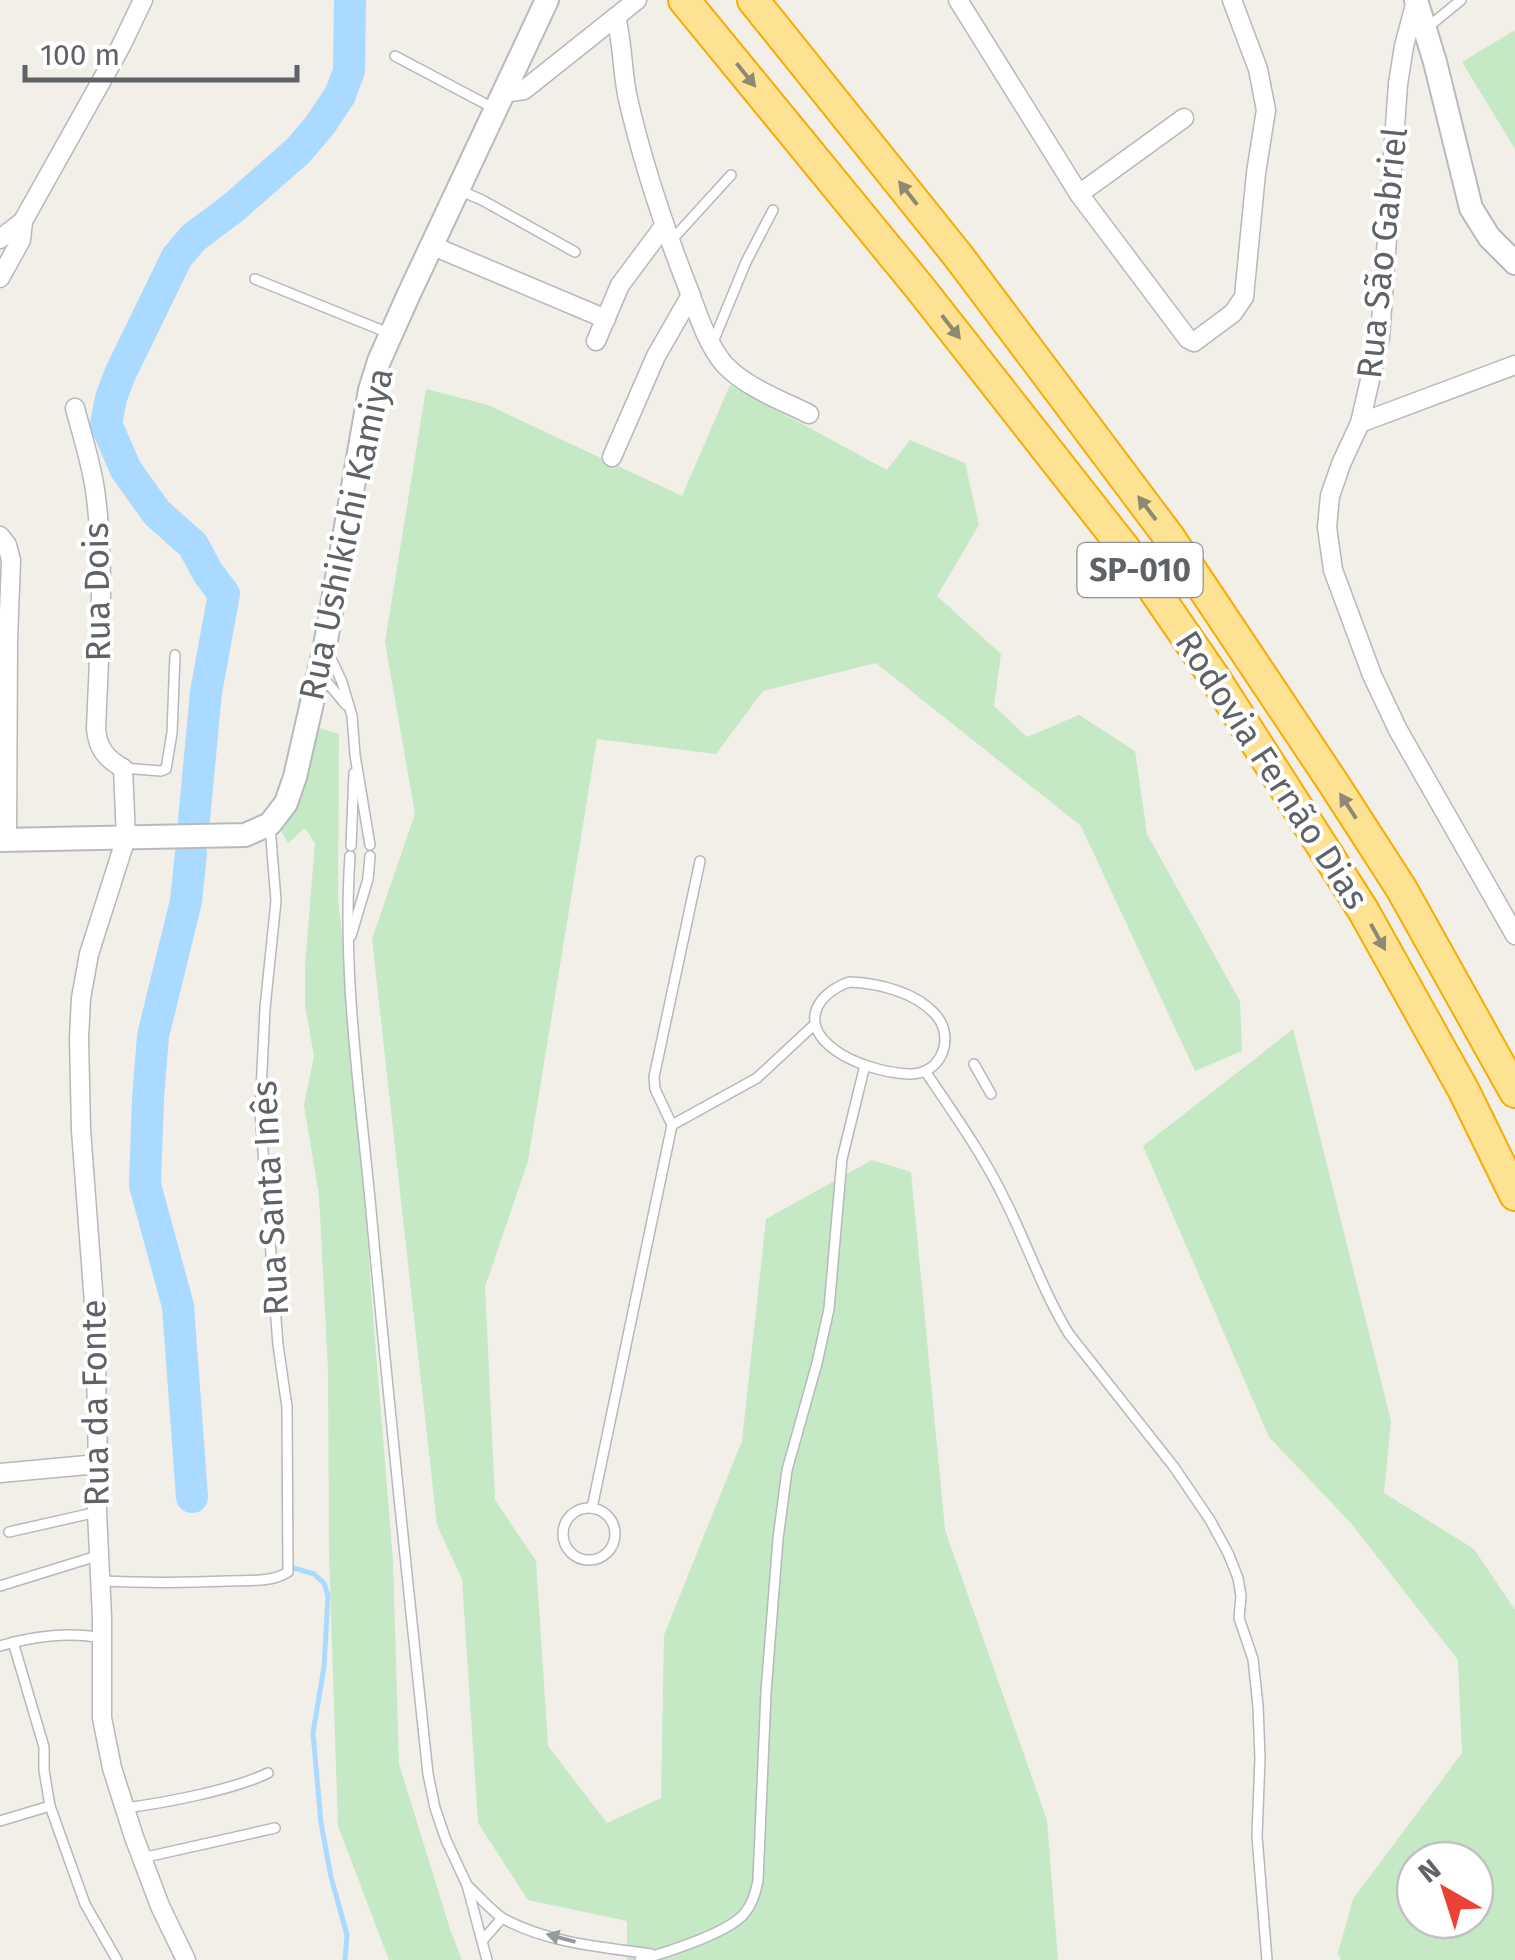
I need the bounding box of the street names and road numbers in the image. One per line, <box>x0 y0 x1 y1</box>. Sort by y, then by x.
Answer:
street label: Rua São Gabriel <box>1348 125 1416 381</box>
street label: Rua Ushikichi Kamiya <box>290 364 402 704</box>
street label: Rua Dois <box>75 522 119 662</box>
road number: SP-010 <box>1078 543 1202 597</box>
street label: Rodovia Fernão Dias <box>1166 623 1378 917</box>
street label: Rua Santa Inês <box>243 1079 297 1317</box>
street label: Rua da Fonte <box>72 1299 118 1507</box>

